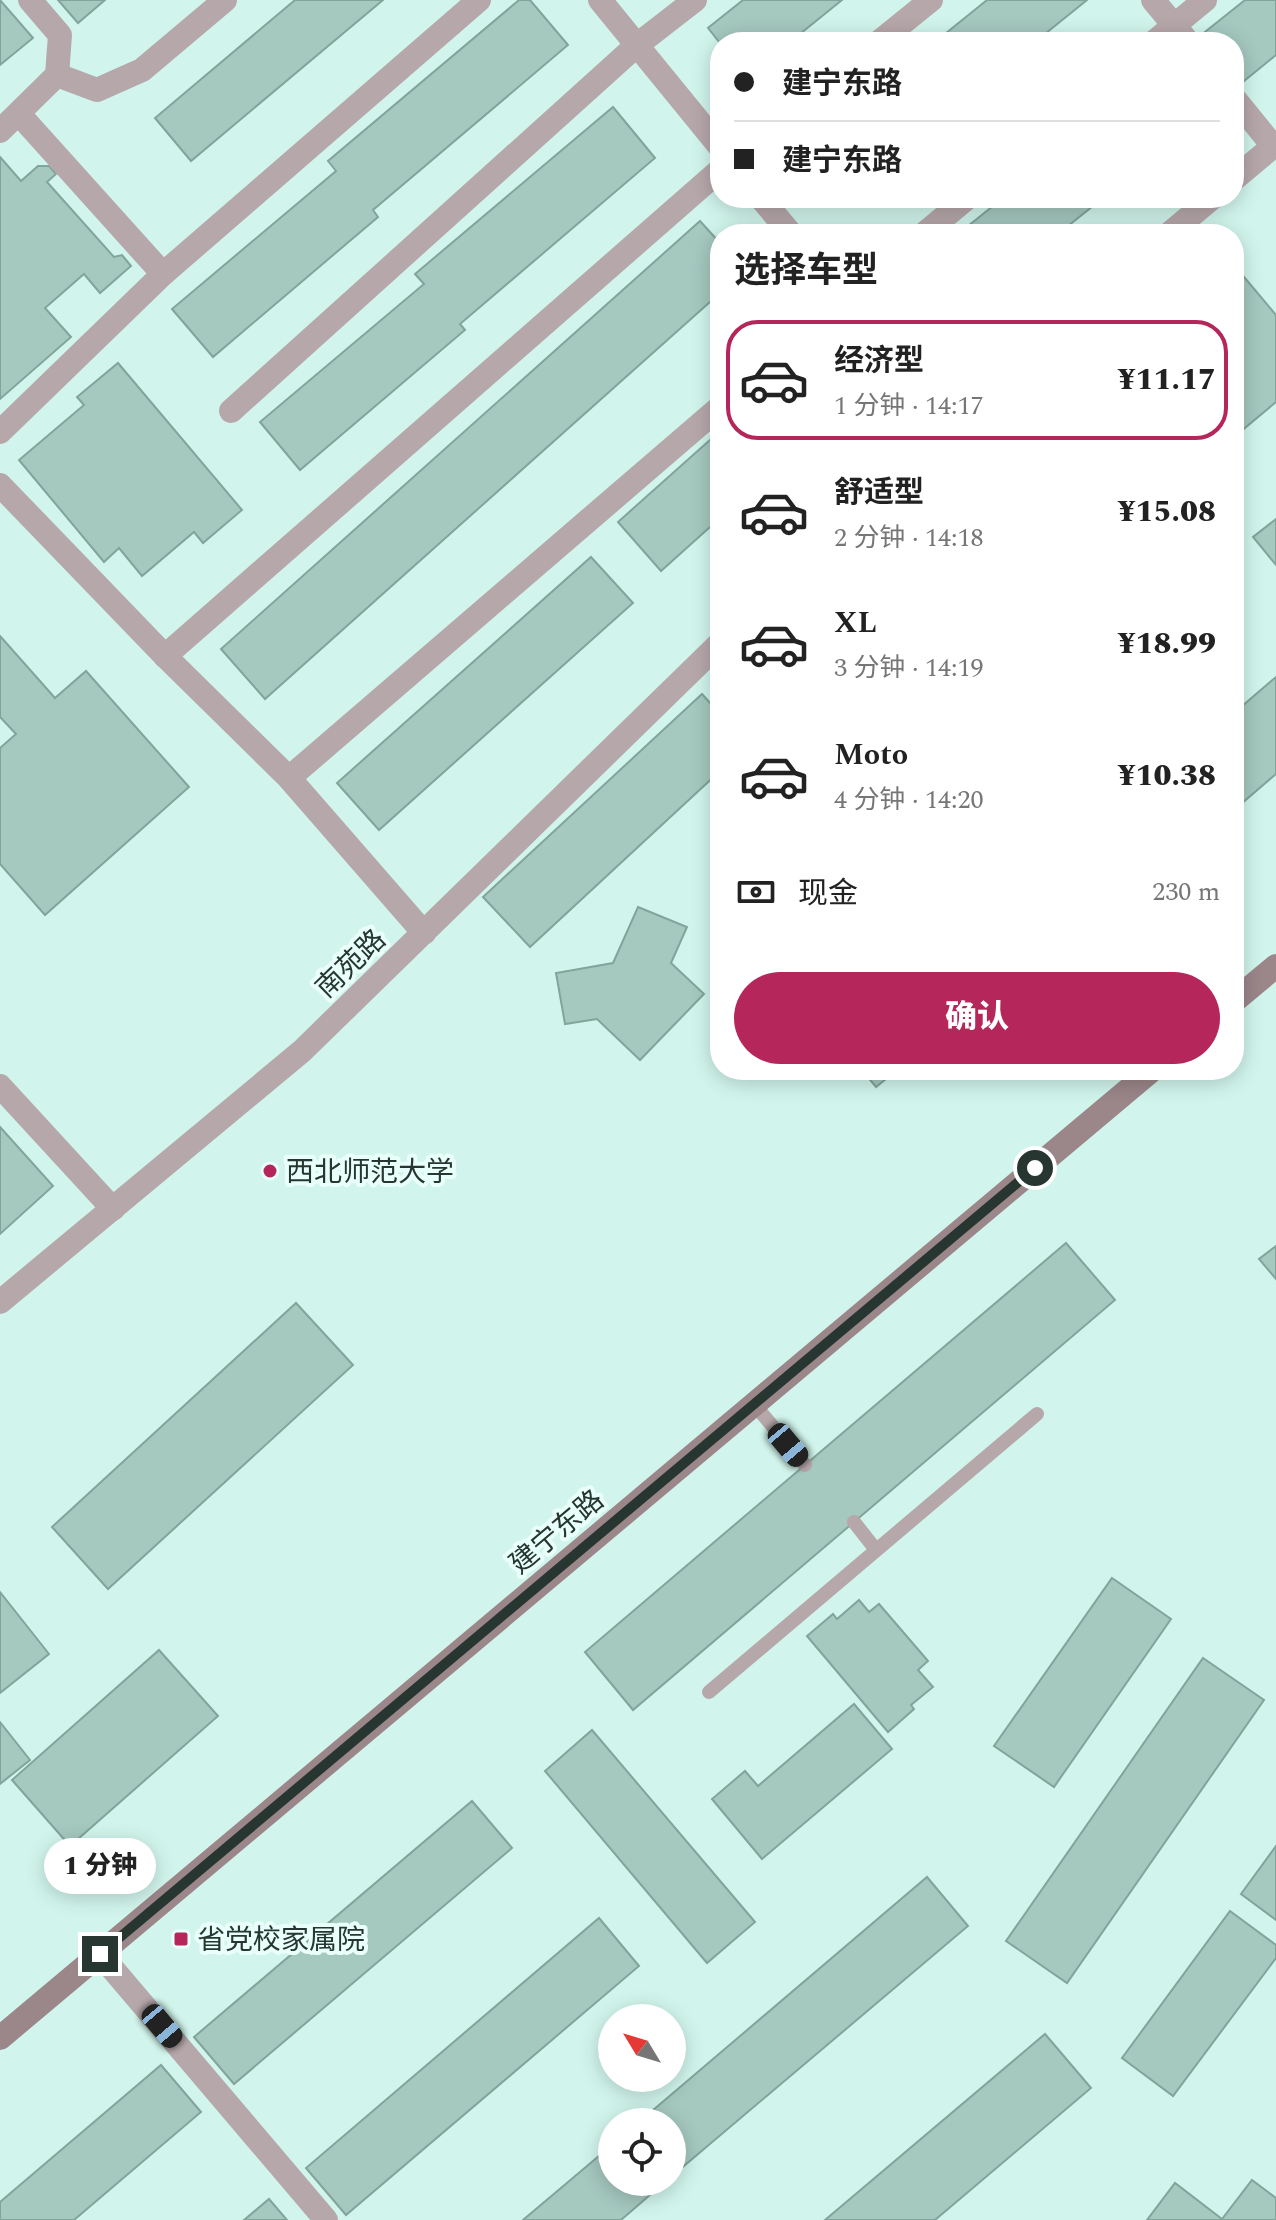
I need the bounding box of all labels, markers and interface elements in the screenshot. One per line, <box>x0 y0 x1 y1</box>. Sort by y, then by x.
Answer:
text: 建宁东路 <box>782 61 902 107</box>
text: 建宁东路 <box>782 138 902 184</box>
text: 选择车型 <box>734 244 878 299</box>
text: 经济型 <box>834 338 924 384</box>
icon: car <box>738 344 810 416</box>
text: ¥11.17 <box>1118 357 1216 403</box>
text: 1 分钟 · 14:17 <box>834 386 984 426</box>
text: 舒适型 <box>834 470 924 516</box>
icon: car <box>738 476 810 548</box>
text: ¥15.08 <box>1118 489 1216 535</box>
text: 2 分钟 · 14:18 <box>834 518 984 558</box>
text: XL <box>834 600 877 646</box>
icon: car <box>738 608 810 680</box>
text: ¥18.99 <box>1118 621 1216 667</box>
text: 3 分钟 · 14:19 <box>834 648 984 688</box>
text: Moto <box>834 732 908 778</box>
icon: car <box>738 740 810 812</box>
text: ¥10.38 <box>1118 753 1216 799</box>
text: 4 分钟 · 14:20 <box>834 780 984 820</box>
icon: cash <box>734 870 778 914</box>
text: 现金 <box>798 871 858 917</box>
text: 230 m <box>1152 872 1220 912</box>
street label: 南苑路 <box>306 919 396 1009</box>
button: 确认 <box>734 972 1220 1064</box>
route start <box>1017 1150 1053 1186</box>
place label: 西北师范大学 <box>286 1151 454 1194</box>
marker: 西北师范大学 <box>261 1162 279 1180</box>
car <box>763 1419 813 1471</box>
street label: 建宁东路 <box>500 1480 614 1585</box>
callout: 1 分钟 <box>44 1838 156 1894</box>
text: 1 分钟 <box>63 1846 137 1886</box>
place label: 省党校家属院 <box>197 1919 365 1962</box>
marker: 省党校家属院 <box>172 1930 190 1948</box>
route end <box>82 1936 118 1972</box>
car <box>137 2000 187 2052</box>
north arrow <box>598 2004 686 2092</box>
map controls <box>598 2004 686 2196</box>
button: locate <box>598 2108 686 2196</box>

